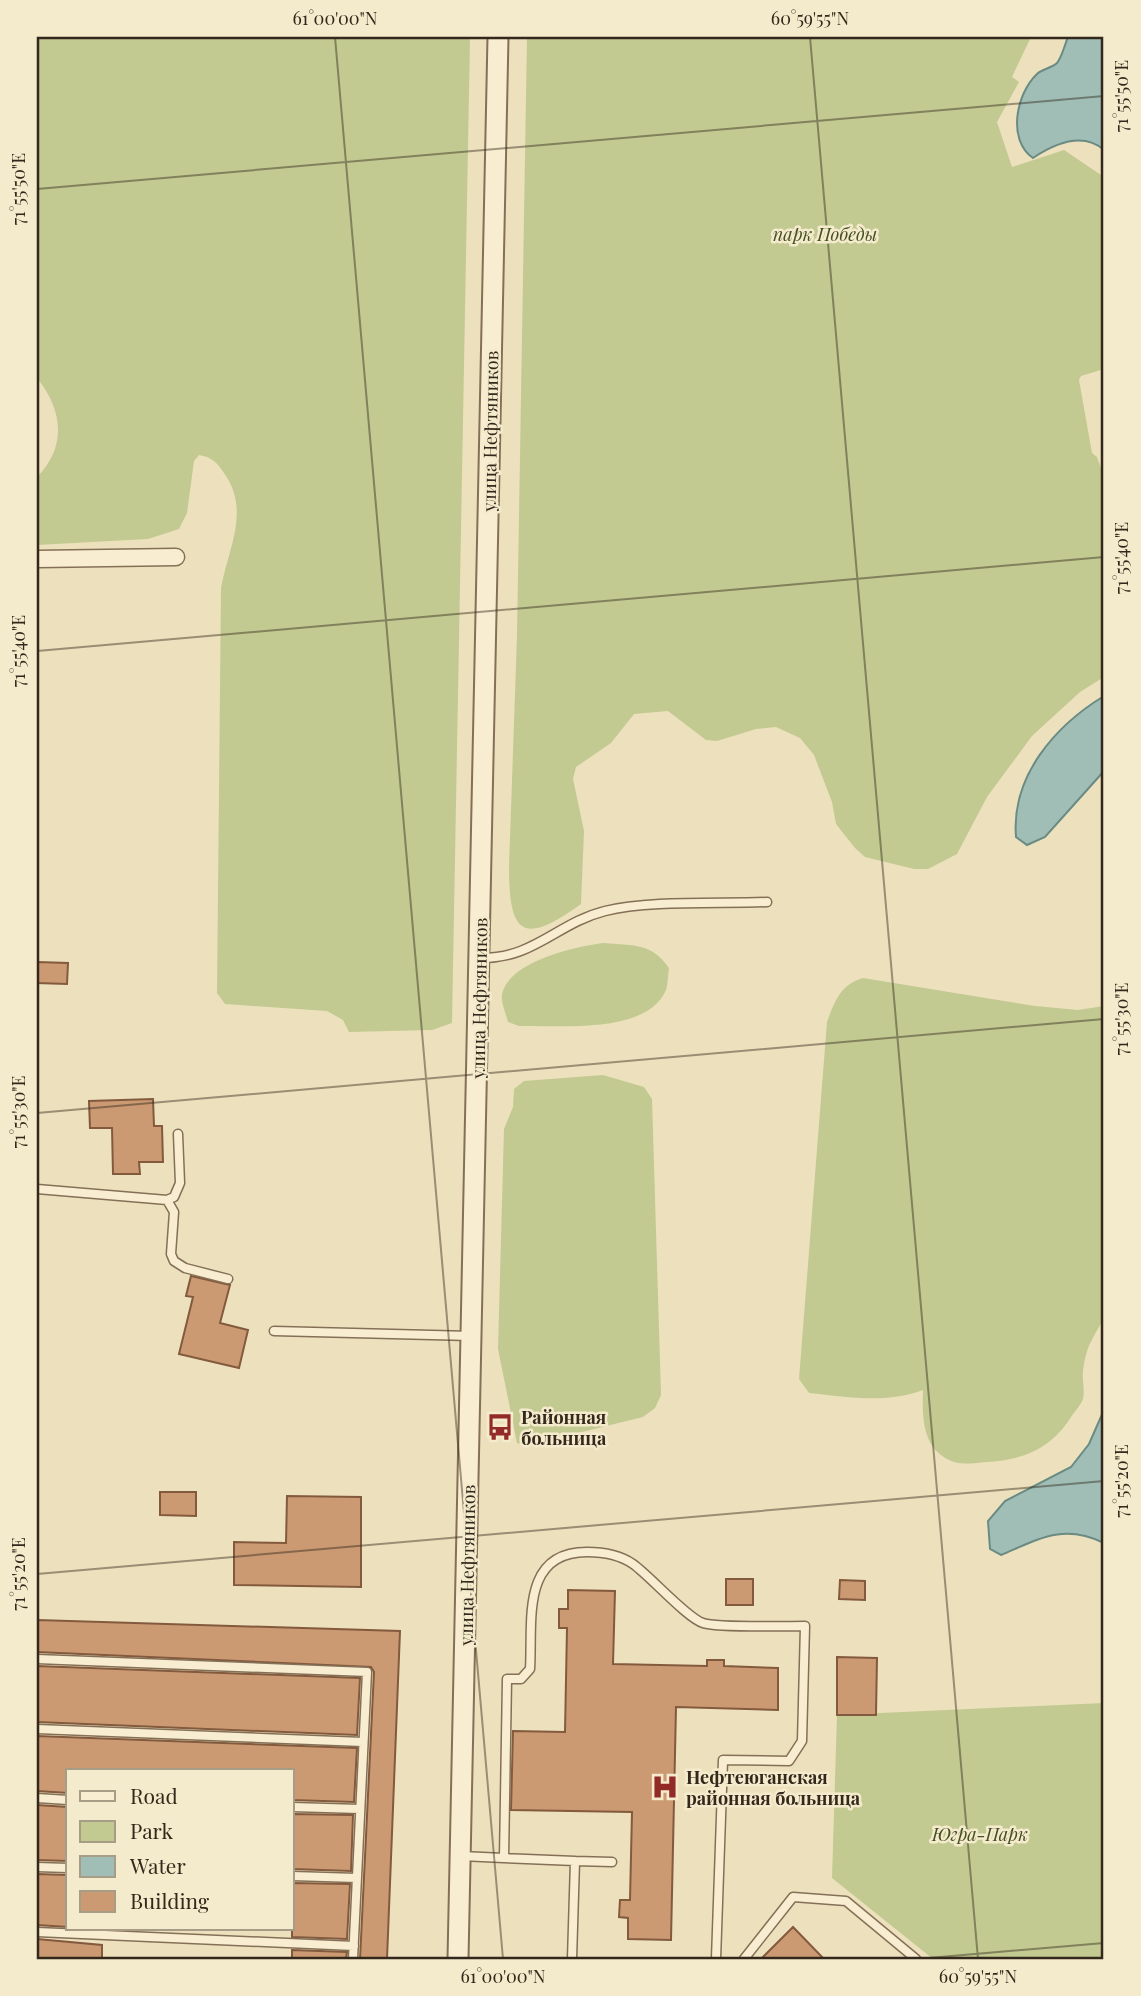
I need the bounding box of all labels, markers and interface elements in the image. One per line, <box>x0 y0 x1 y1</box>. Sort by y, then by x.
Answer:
text: 61°00'00"N <box>293 6 378 30</box>
text: 60°59'55"N <box>771 6 849 30</box>
text: 71°55'50"E <box>1109 60 1133 132</box>
text: 71°55'50"E <box>6 153 30 225</box>
park label: парк Победы <box>773 222 877 246</box>
street label: улица Нефтяников <box>477 350 503 513</box>
text: 71°55'40"E <box>1109 522 1133 594</box>
text: 71°55'40"E <box>6 615 30 687</box>
street label: улица Нефтяников <box>466 917 492 1080</box>
text: 71°55'30"E <box>1109 982 1133 1056</box>
text: 71°55'30"E <box>6 1075 30 1149</box>
place label: Районная больница <box>521 1405 607 1450</box>
bus stop icon: Районная больница <box>485 1412 515 1442</box>
text: 71°55'20"E <box>1109 1444 1133 1518</box>
street label: улица Нефтяников <box>454 1484 480 1647</box>
text: 71°55'20"E <box>6 1537 30 1611</box>
place label: Нефтеюганская районная больница <box>686 1765 861 1810</box>
legend <box>66 1769 294 1930</box>
hospital icon: Нефтеюганская районная больница <box>650 1772 680 1802</box>
text: Road <box>130 1781 178 1809</box>
text: Park <box>130 1816 174 1844</box>
park label: Югра-Парк <box>931 1822 1028 1846</box>
text: Water <box>129 1851 186 1879</box>
text: Building <box>130 1886 209 1914</box>
text: 61°00'00"N <box>461 1964 546 1988</box>
text: 60°59'55"N <box>939 1964 1017 1988</box>

